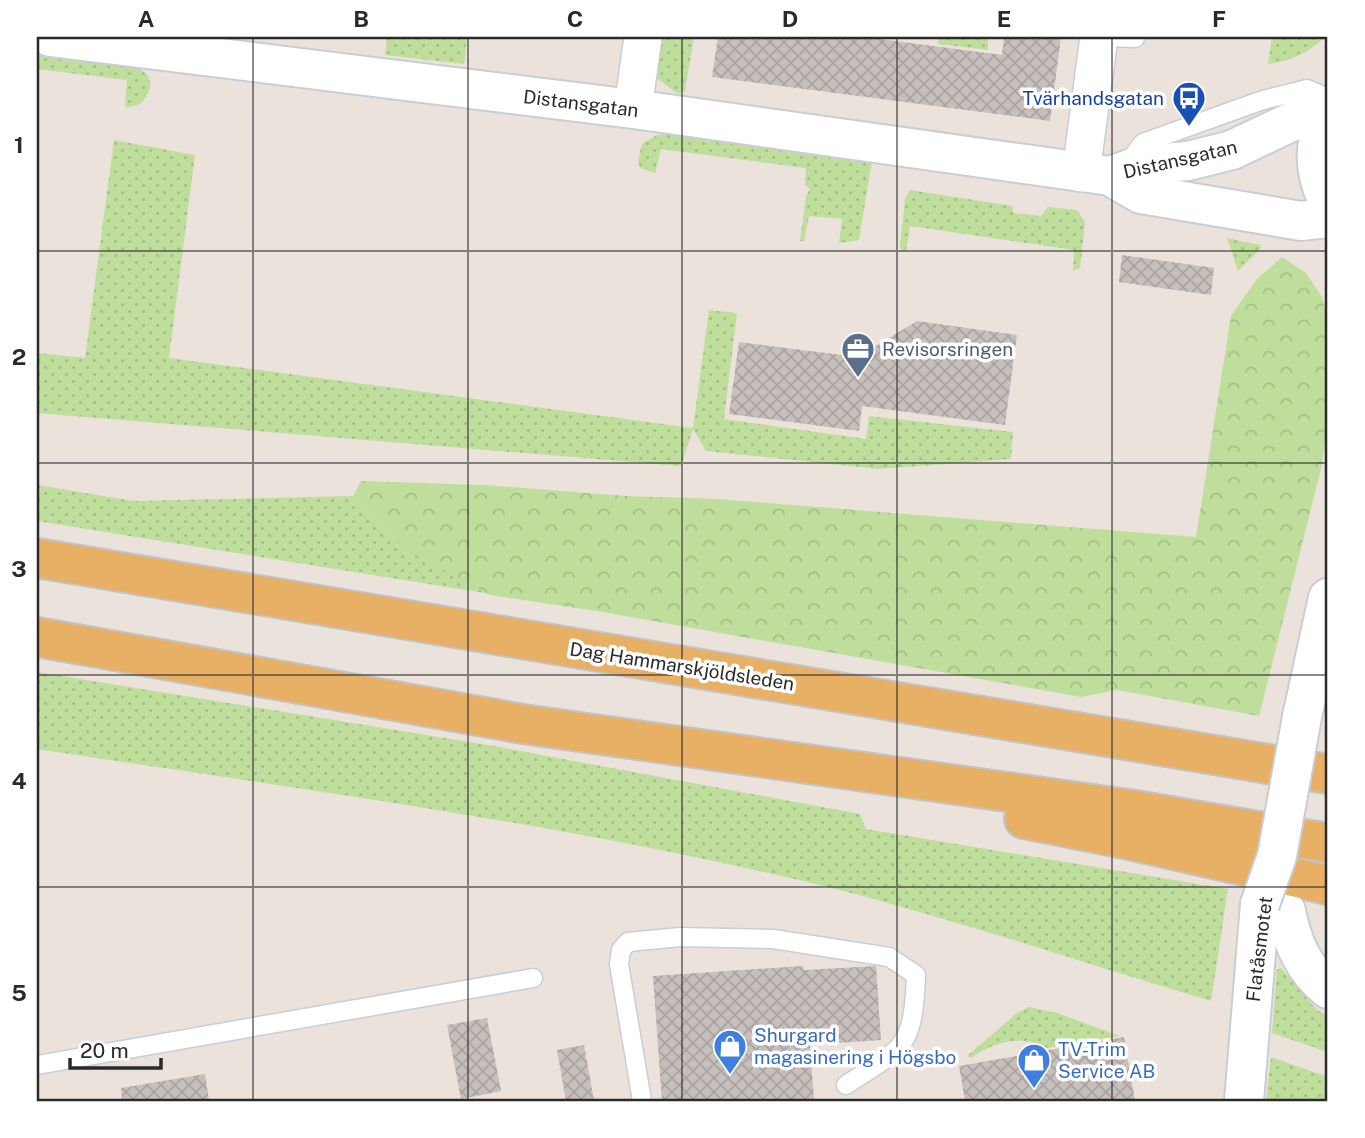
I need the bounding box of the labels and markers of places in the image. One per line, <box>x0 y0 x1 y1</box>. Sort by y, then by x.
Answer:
bus stop icon: Tvärhandsgatan <box>1170 79 1208 128</box>
place label: Tvärhandsgatan <box>1022 87 1164 109</box>
office icon: Revisorsringen <box>839 330 877 379</box>
place label: Revisorsringen <box>882 338 1013 360</box>
place label: Shurgard magasinering i Högsbo <box>754 1024 956 1068</box>
shop icon: Shurgard magasinering i Högsbo <box>711 1027 749 1076</box>
place label: TV-Trim Service AB <box>1058 1038 1155 1082</box>
shop icon: TV-Trim Service AB <box>1015 1041 1053 1090</box>

